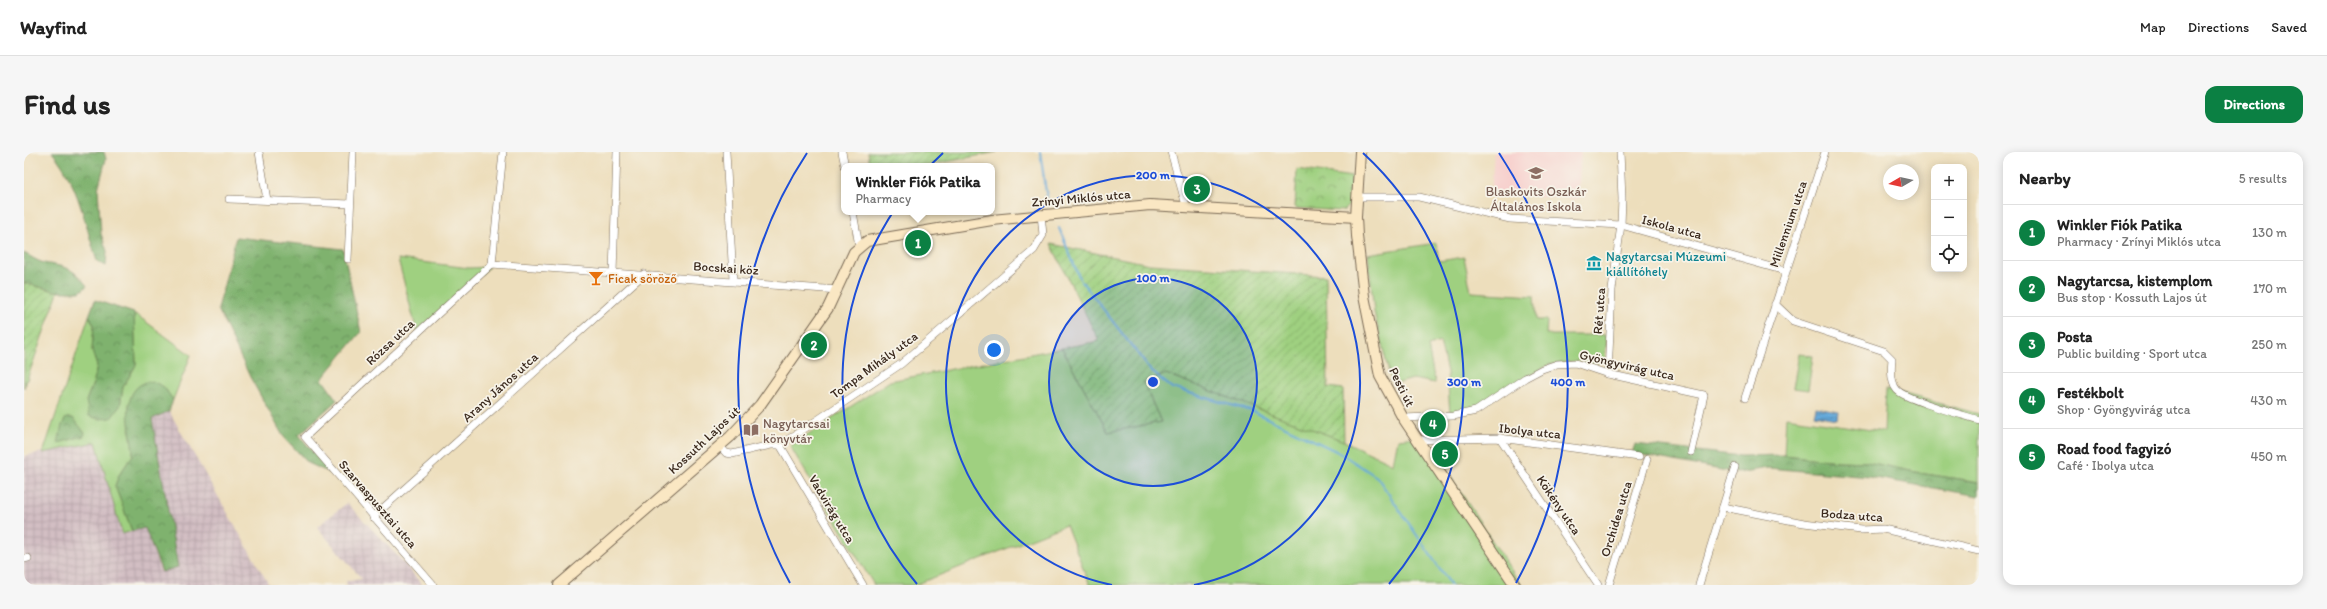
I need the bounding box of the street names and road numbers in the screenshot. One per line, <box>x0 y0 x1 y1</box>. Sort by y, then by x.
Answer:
street label: Millennium utca <box>1766 179 1810 269</box>
street label: Zrínyi Miklós utca <box>1031 186 1131 210</box>
street label: Iskola utca <box>1640 212 1704 242</box>
street label: Bocskai köz <box>693 258 759 278</box>
street label: Rét utca <box>1590 287 1608 335</box>
street label: Rózsa utca <box>363 316 417 368</box>
street label: Tompa Mihály utca <box>827 328 921 402</box>
street label: Gyöngyvirág utca <box>1578 347 1676 383</box>
street label: Arany János utca <box>459 349 541 425</box>
street label: Pesti út <box>1386 365 1418 409</box>
street label: Kossuth Lajos út <box>665 403 743 477</box>
street label: Ibolya utca <box>1498 420 1562 442</box>
street label: Szarvaspusztai utca <box>336 457 420 551</box>
street label: Vadvirág utca <box>806 472 858 546</box>
street label: Kökény utca <box>1534 473 1585 538</box>
street label: Orchidea utca <box>1597 479 1635 559</box>
street label: Bodza utca <box>1820 505 1884 525</box>

